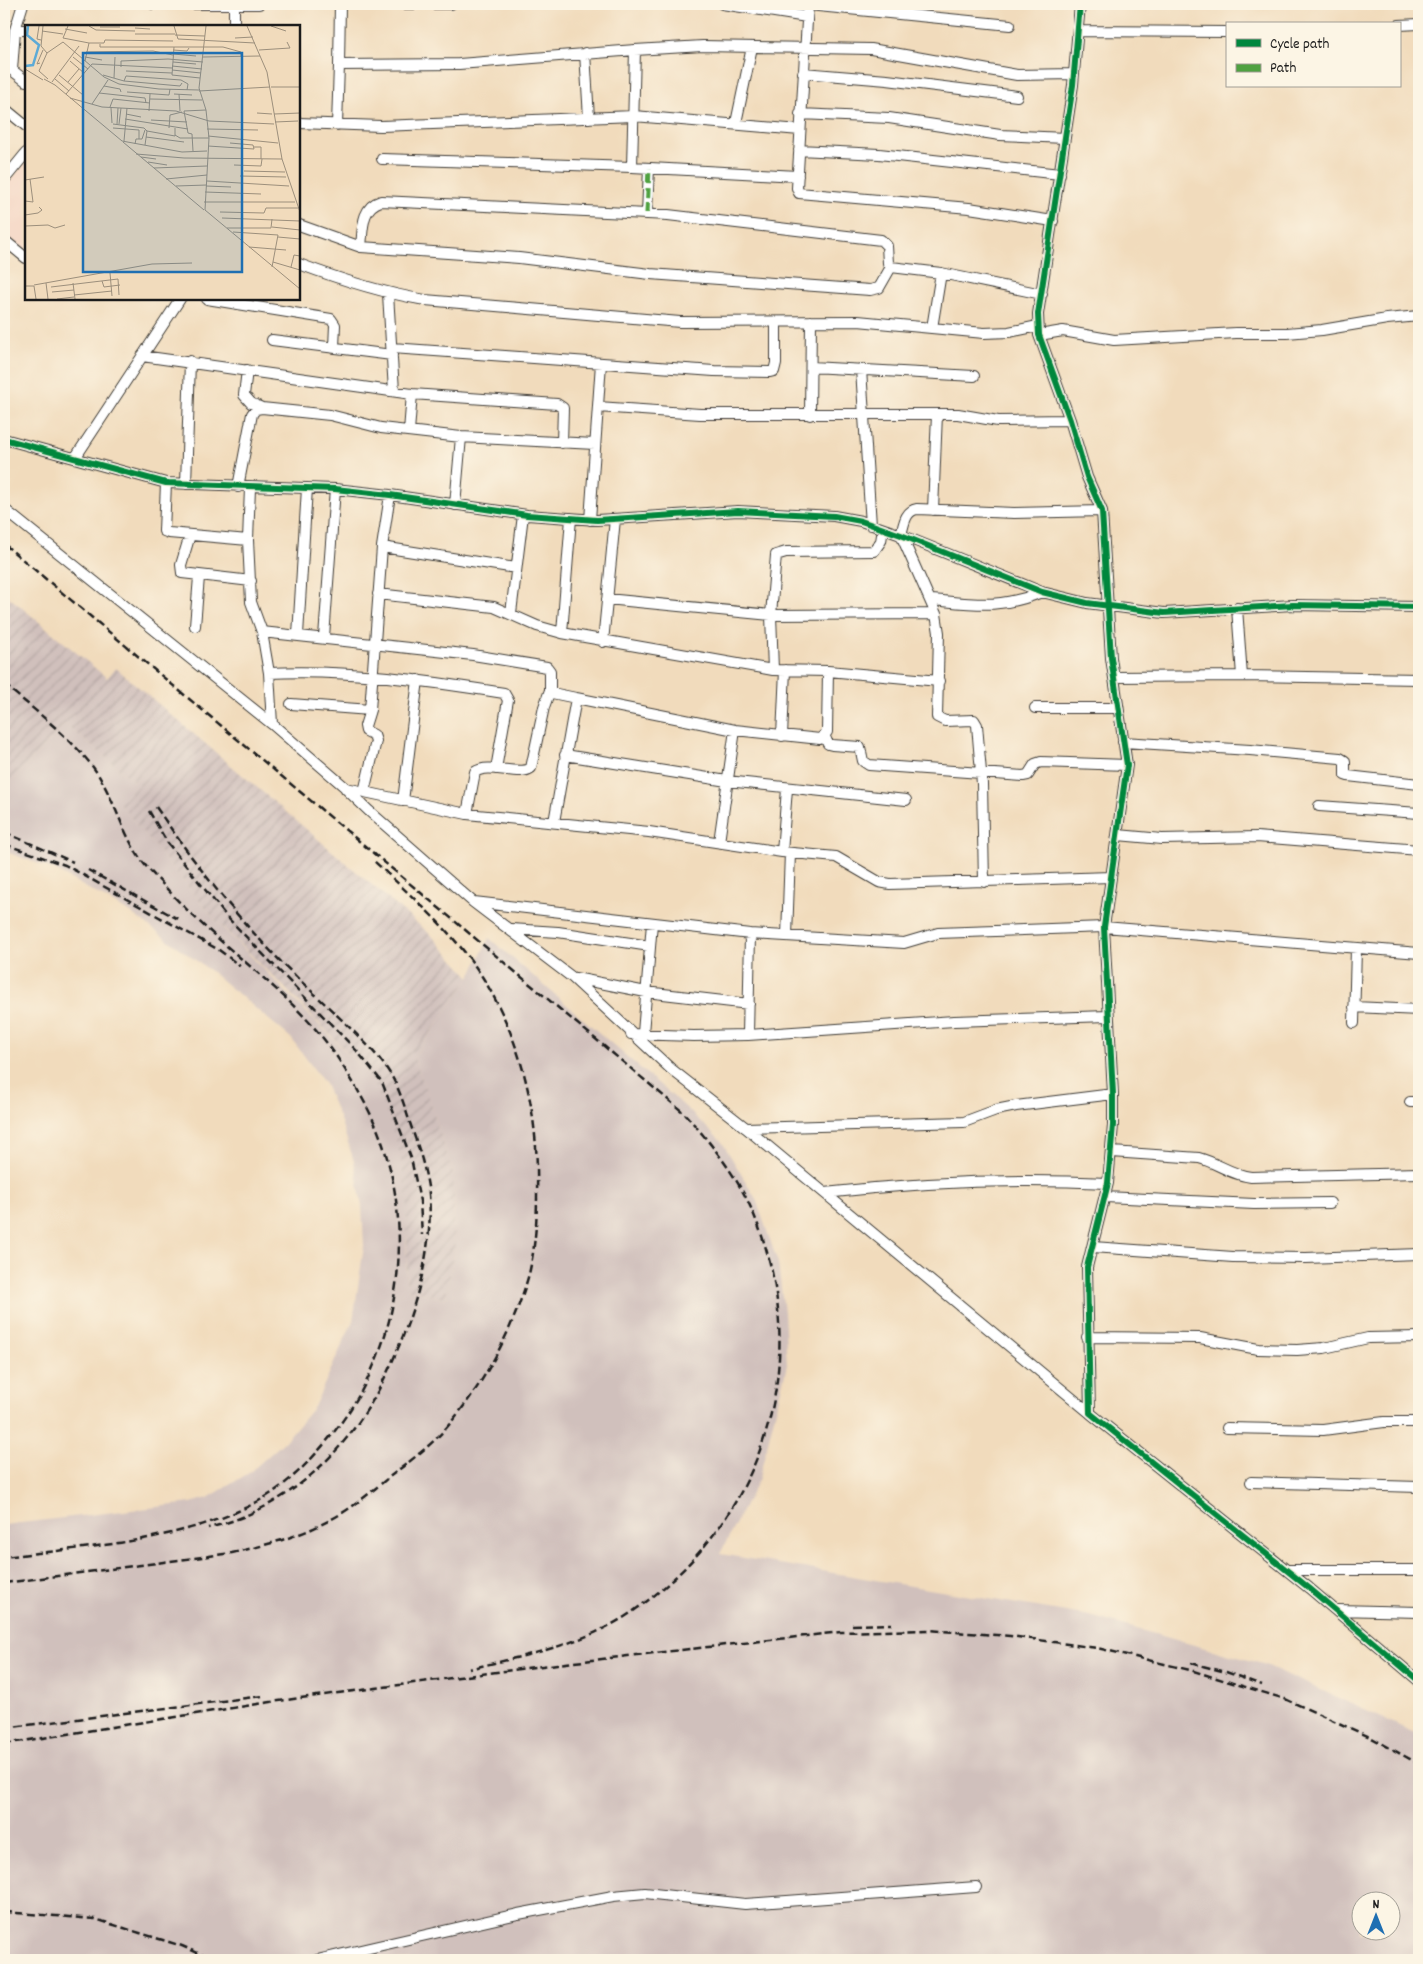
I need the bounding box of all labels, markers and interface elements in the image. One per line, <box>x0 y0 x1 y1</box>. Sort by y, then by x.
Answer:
legend <box>1226 22 1400 88</box>
inset map <box>25 25 300 300</box>
text: Cycle path <box>1270 34 1330 56</box>
text: Path <box>1270 58 1296 80</box>
north arrow <box>1350 1892 1400 1942</box>
text: N <box>1373 1895 1380 1915</box>

